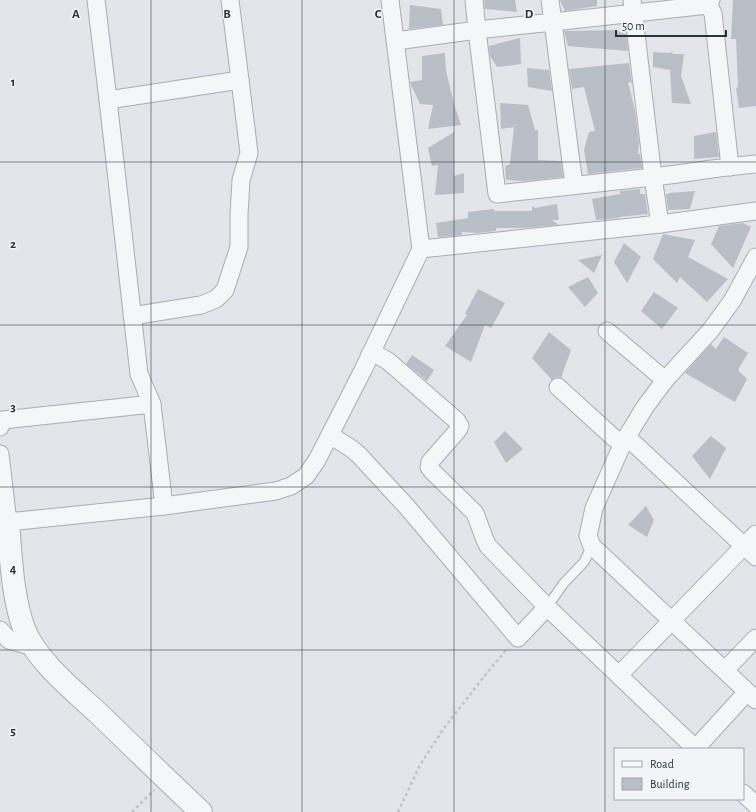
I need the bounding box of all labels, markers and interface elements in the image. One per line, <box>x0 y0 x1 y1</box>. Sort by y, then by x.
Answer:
text: A <box>72 8 80 21</box>
text: B <box>223 8 231 21</box>
text: C <box>375 8 382 21</box>
text: D <box>525 8 534 21</box>
scale bar <box>616 12 726 38</box>
text: 50 m <box>622 20 645 32</box>
text: 1 <box>11 76 15 89</box>
text: 2 <box>10 238 16 251</box>
text: 3 <box>10 401 16 414</box>
text: 4 <box>10 563 17 576</box>
text: 5 <box>10 725 16 738</box>
legend <box>614 748 744 800</box>
text: Road <box>650 758 674 770</box>
text: Building <box>650 778 690 790</box>

